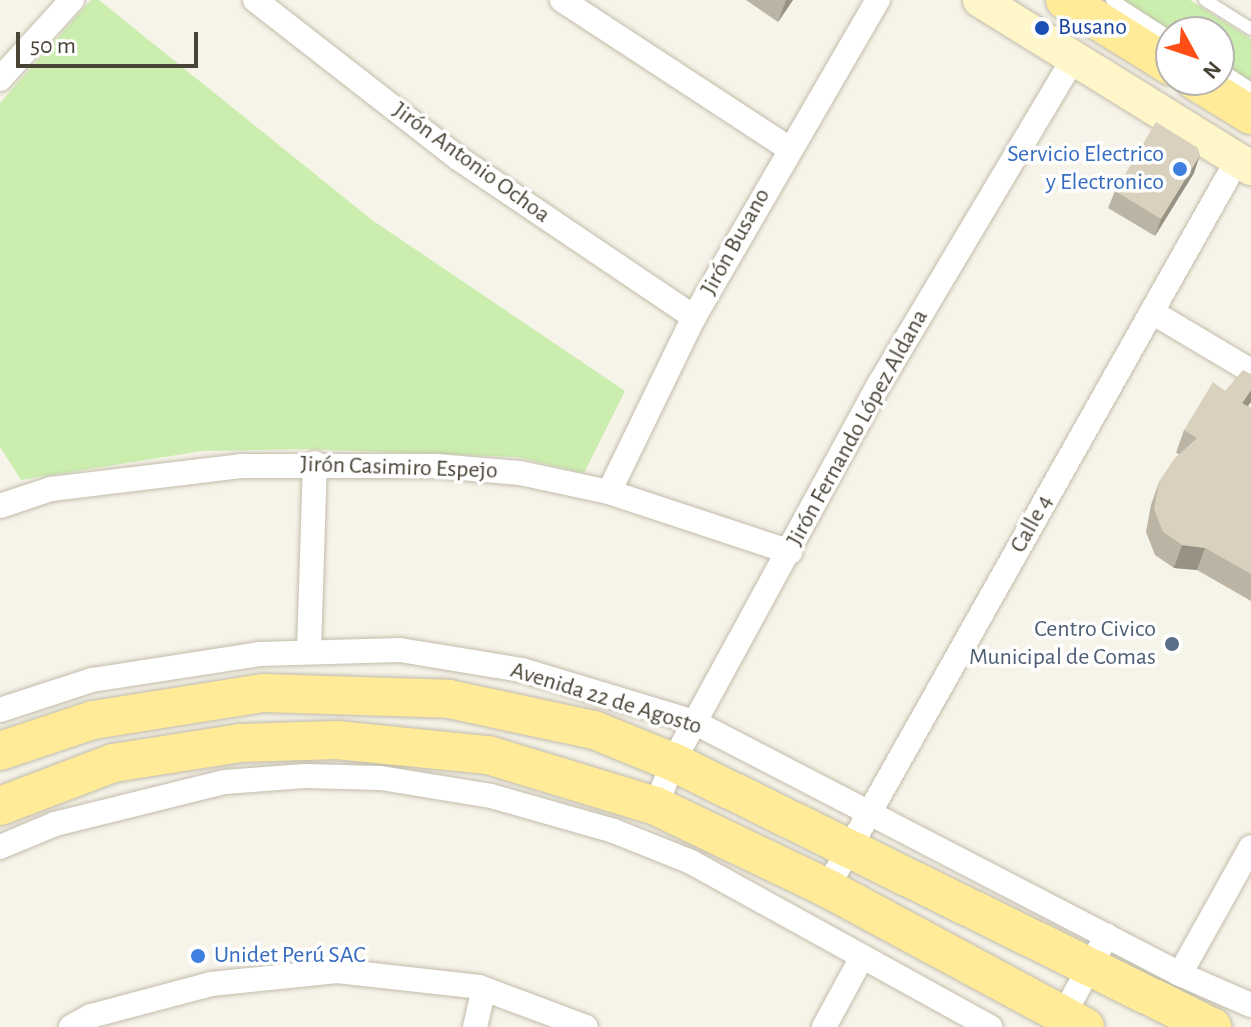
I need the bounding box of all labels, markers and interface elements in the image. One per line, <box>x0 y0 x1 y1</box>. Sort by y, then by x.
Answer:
place label: Busano <box>1058 14 1127 42</box>
scale bar <box>20 16 202 66</box>
north arrow <box>1155 16 1235 96</box>
marker: Busano <box>1033 19 1051 37</box>
text: 50 m <box>30 34 76 58</box>
text: N <box>1199 57 1225 83</box>
street label: Jirón Antonio Ochoa <box>387 96 555 230</box>
place label: Servicio Electrico y Electronico <box>1007 141 1164 197</box>
marker: Servicio Electrico y Electronico <box>1171 160 1189 178</box>
street label: Jirón Busano <box>695 183 777 301</box>
street label: Jirón Fernando López Aldana <box>781 305 935 551</box>
street label: Jirón Casimiro Espejo <box>300 450 498 486</box>
street label: Calle 4 <box>1004 490 1060 558</box>
place label: Centro Civico Municipal de Comas <box>969 616 1156 672</box>
marker: Centro Civico Municipal de Comas <box>1163 635 1181 653</box>
street label: Avenida 22 de Agosto <box>507 656 705 742</box>
place label: Unidet Perú SAC <box>214 942 366 970</box>
marker: Unidet Perú SAC <box>189 947 207 965</box>

